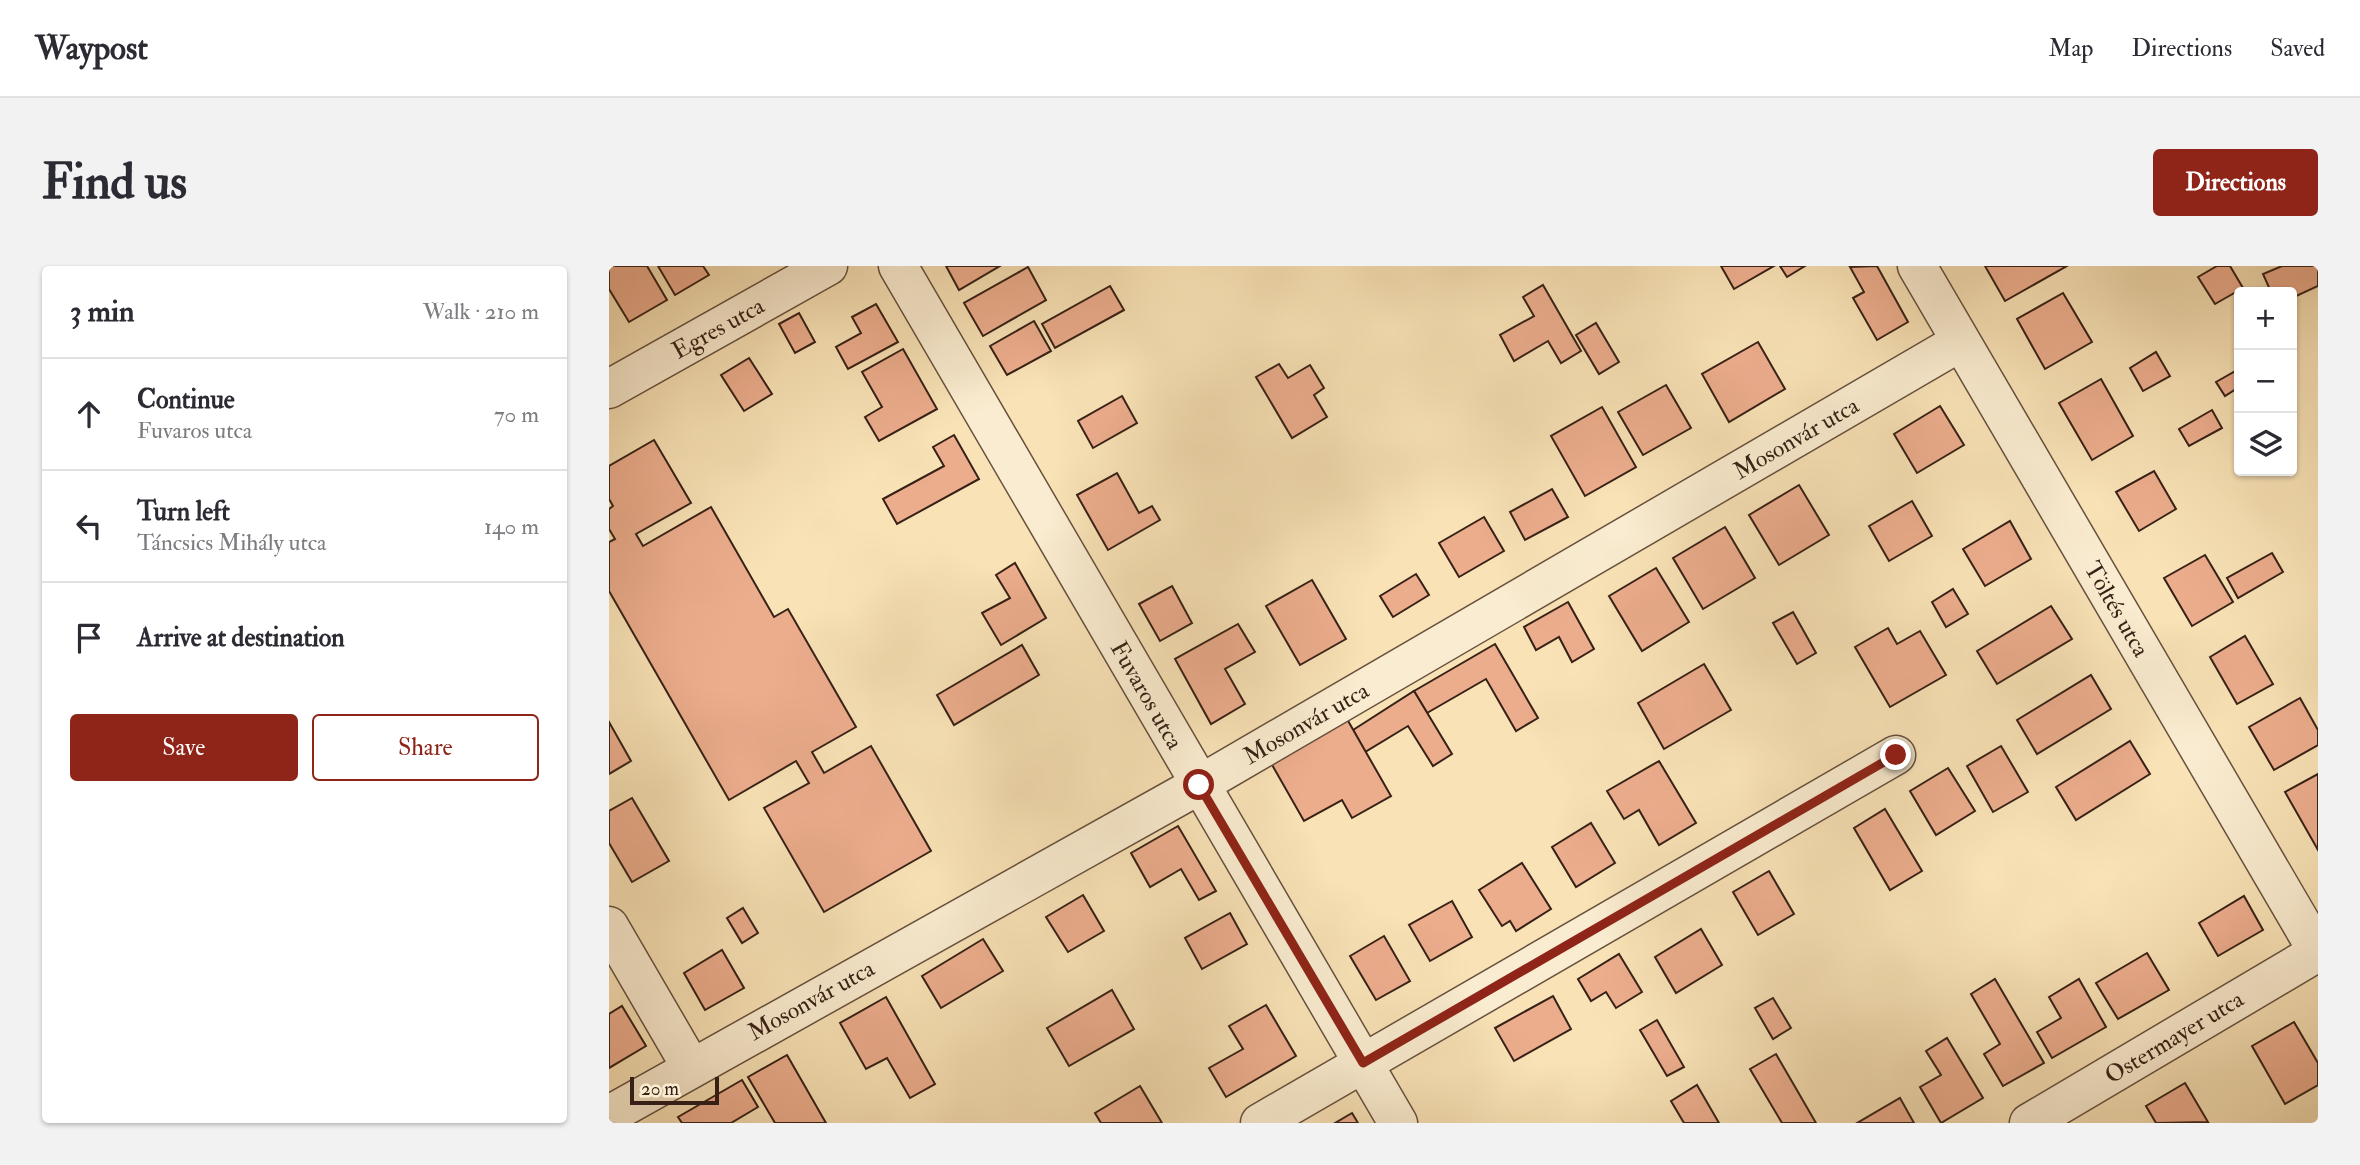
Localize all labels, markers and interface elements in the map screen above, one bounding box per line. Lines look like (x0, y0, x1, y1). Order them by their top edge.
text: Waypost (35, 28, 148, 69)
text: Map (2048, 33, 2093, 64)
text: Directions (2131, 33, 2232, 64)
text: Saved (2270, 33, 2325, 64)
button: Directions (2153, 149, 2318, 216)
text: Find us (42, 152, 187, 213)
map controls (2234, 287, 2297, 476)
button: + (2234, 287, 2297, 350)
street label: Egres utca (667, 290, 771, 366)
text: 3 min (70, 293, 135, 330)
text: Walk · 210 m (423, 297, 539, 326)
button: − (2234, 350, 2297, 413)
text: Continue (137, 384, 235, 416)
street label: Mosonvár utca (1728, 389, 1866, 487)
icon: ahead (70, 395, 108, 433)
text: 70 m (494, 400, 539, 429)
button: layers (2234, 413, 2297, 476)
text: Fuvaros utca (137, 416, 252, 445)
text: Turn left (137, 496, 230, 528)
icon: left (70, 507, 108, 545)
text: 140 m (484, 512, 539, 541)
text: Táncsics Mihály utca (137, 528, 327, 557)
street label: Töltés utca (2077, 556, 2157, 664)
icon: arrive (70, 619, 108, 657)
text: Arrive at destination (137, 622, 345, 654)
street label: Fuvaros utca (1103, 635, 1191, 756)
street label: Mosonvár utca (1238, 674, 1376, 772)
button: Save (70, 714, 298, 781)
button: Share (312, 714, 539, 781)
route end (1880, 739, 1911, 770)
route start (1183, 769, 1214, 800)
street label: Mosonvár utca (743, 952, 881, 1048)
street label: Ostermayer utca (2099, 983, 2250, 1091)
scale bar (630, 1074, 719, 1106)
text: 20 m (641, 1077, 679, 1101)

